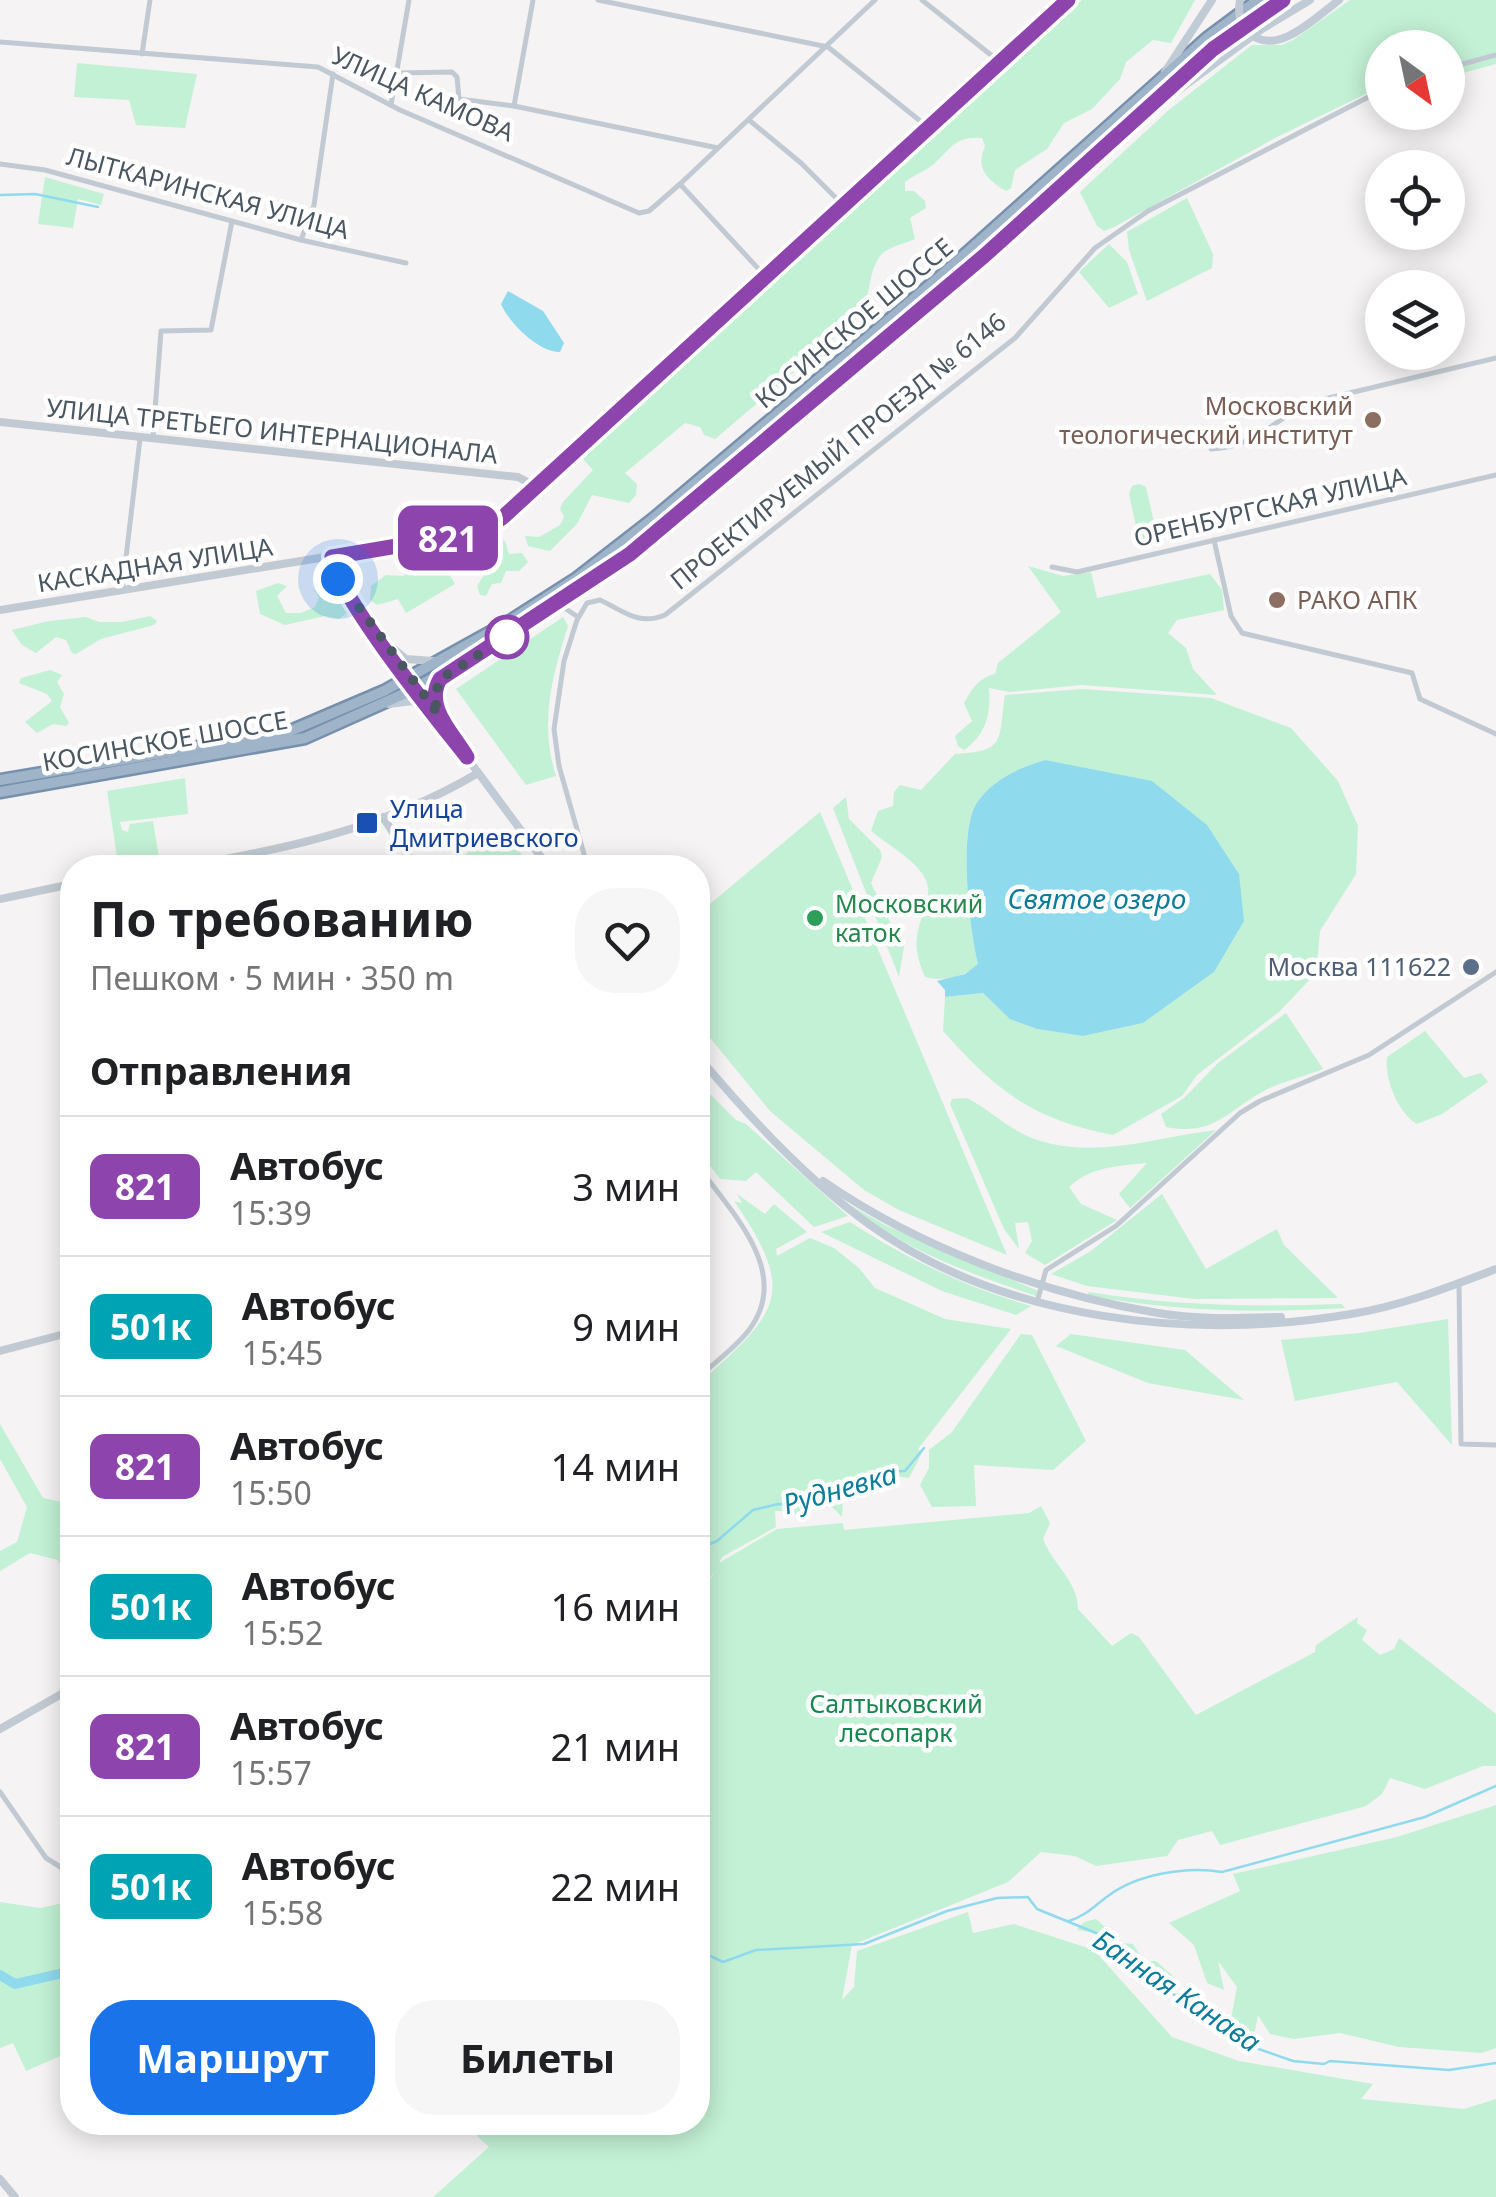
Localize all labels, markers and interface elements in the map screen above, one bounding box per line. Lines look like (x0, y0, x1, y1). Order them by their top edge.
north arrow (1365, 30, 1465, 130)
map controls (1365, 30, 1465, 370)
street label: УЛИЦА КАМОВА (327, 38, 520, 148)
street label: ЛЫТКАРИНСКАЯ УЛИЦА (63, 138, 353, 246)
button: locate (1365, 150, 1465, 250)
street label: КОСИНСКОЕ ШОССЕ (747, 229, 959, 415)
button: layers (1365, 270, 1465, 370)
street label: ПРОЕКТИРУЕМЫЙ ПРОЕЗД № 6146 (662, 304, 1012, 596)
place label: Московский теологический институт (1059, 388, 1353, 451)
street label: УЛИЦА ТРЕТЬЕГО ИНТЕРНАЦИОНАЛА (45, 389, 499, 471)
marker: Московский теологический институт (1362, 409, 1384, 431)
street label: ОРЕНБУРГСКАЯ УЛИЦА (1130, 458, 1409, 554)
line badge: 821 (390, 506, 506, 570)
text: 821 (418, 515, 478, 562)
street label: КАСКАДНАЯ УЛИЦА (35, 529, 275, 599)
your location (313, 554, 363, 604)
place label: РАКО АПК (1297, 582, 1418, 616)
marker: РАКО АПК (1266, 589, 1288, 611)
unlabelled marker (486, 616, 528, 658)
street label: КОСИНСКОЕ ШОССЕ (40, 702, 290, 778)
place label: Улица Дмитриевского (390, 791, 579, 854)
marker: Улица Дмитриевского (354, 810, 380, 836)
water label: Святое озеро (1008, 879, 1186, 917)
text: По требованию (90, 886, 473, 951)
place label: Московский каток (835, 886, 983, 949)
button: heart (575, 888, 680, 993)
marker: Московский каток (804, 907, 826, 929)
place label: Москва 111622 (1268, 949, 1451, 983)
text: Пешком · 5 мин · 350 m (90, 956, 454, 999)
marker: Москва 111622 (1460, 956, 1482, 978)
text: Отправления (90, 1044, 352, 1096)
text: Автобус (230, 1139, 384, 1191)
text: 3 мин (572, 1160, 680, 1212)
text: 821 (115, 1163, 175, 1210)
text: 15:39 (230, 1191, 312, 1234)
text: Автобус (242, 1279, 396, 1331)
text: 9 мин (572, 1300, 680, 1352)
text: 501к (110, 1303, 192, 1350)
text: 15:45 (242, 1331, 323, 1374)
text: Автобус (230, 1419, 384, 1471)
text: 14 мин (551, 1440, 680, 1492)
text: 821 (115, 1443, 175, 1490)
water label: Рудневка (778, 1454, 901, 1522)
text: 15:50 (230, 1471, 312, 1514)
text: Автобус (242, 1559, 396, 1611)
text: 16 мин (551, 1580, 680, 1632)
text: 501к (110, 1583, 192, 1630)
text: 15:52 (242, 1611, 323, 1654)
park label: Салтыковский лесопарк (809, 1686, 983, 1749)
text: Автобус (230, 1699, 384, 1751)
text: 21 мин (551, 1720, 680, 1772)
text: 821 (115, 1723, 175, 1770)
text: 15:57 (230, 1751, 312, 1794)
text: Автобус (242, 1839, 396, 1891)
text: 22 мин (551, 1860, 680, 1912)
text: 501к (110, 1863, 192, 1910)
text: 15:58 (242, 1891, 323, 1934)
water label: Банная Канава (1086, 1920, 1269, 2060)
button: Маршрут (90, 2000, 375, 2115)
button: Билеты (395, 2000, 680, 2115)

